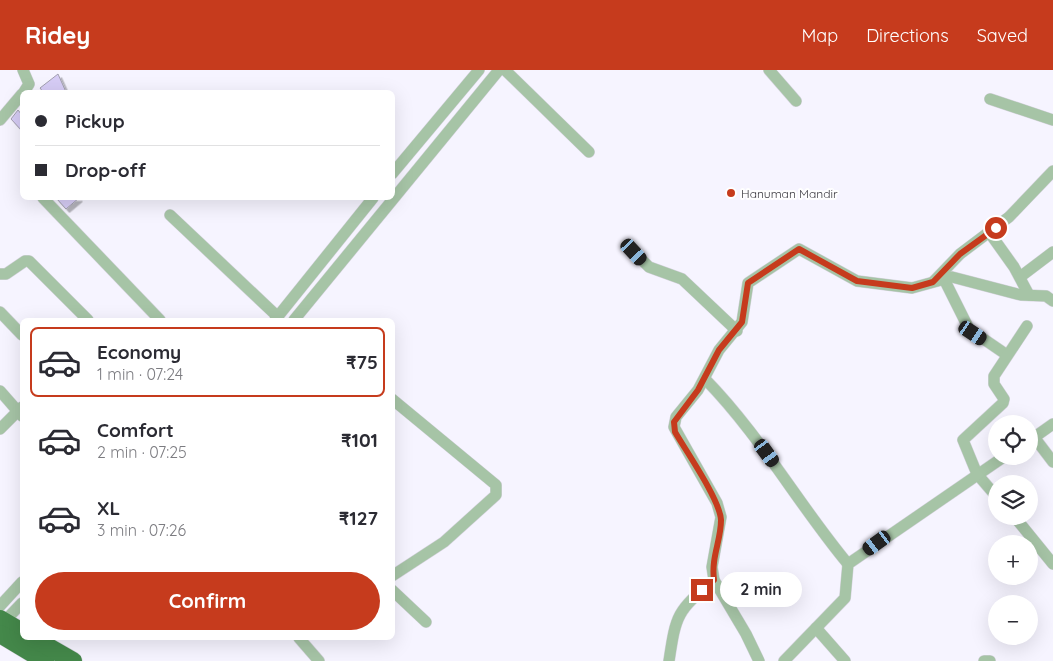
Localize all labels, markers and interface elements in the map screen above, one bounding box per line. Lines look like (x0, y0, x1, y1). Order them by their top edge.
text: Ridey (25, 20, 90, 50)
text: Map (801, 24, 838, 47)
text: Directions (866, 24, 949, 47)
text: Saved (977, 24, 1028, 47)
text: Pickup (65, 109, 125, 133)
text: Drop-off (65, 158, 146, 182)
place label: Hanuman Mandir (741, 186, 838, 201)
marker: Hanuman Mandir (725, 187, 737, 199)
route start (985, 217, 1007, 239)
car (618, 236, 649, 268)
car (956, 318, 989, 348)
icon: car (37, 340, 82, 385)
text: Economy (97, 340, 181, 364)
text: ₹75 (346, 350, 378, 374)
text: 1 min · 07:24 (97, 364, 183, 384)
map controls (988, 415, 1038, 645)
button: locate (988, 415, 1038, 465)
icon: car (37, 418, 82, 463)
text: Comfort (97, 418, 174, 442)
text: ₹101 (341, 428, 378, 452)
car (752, 436, 781, 470)
text: 2 min · 07:25 (97, 442, 187, 462)
button: layers (988, 475, 1038, 525)
icon: car (37, 496, 82, 541)
text: XL (97, 496, 120, 520)
text: ₹127 (339, 506, 378, 530)
text: 3 min · 07:26 (97, 520, 186, 540)
car (860, 528, 893, 558)
button: + (988, 535, 1038, 585)
button: Confirm (35, 572, 380, 630)
callout: 2 min (720, 572, 802, 608)
route end (691, 579, 713, 601)
text: 2 min (740, 579, 782, 599)
button: − (988, 595, 1038, 645)

